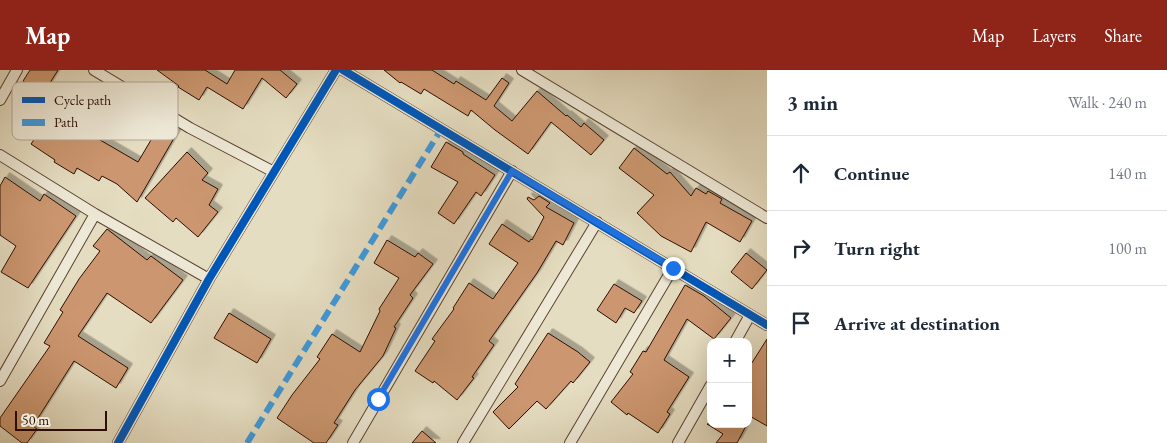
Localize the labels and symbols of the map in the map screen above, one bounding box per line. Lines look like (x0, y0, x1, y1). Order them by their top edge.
legend (12, 82, 178, 140)
text: Cycle path (54, 91, 111, 109)
text: Path (54, 113, 78, 131)
route end (662, 257, 685, 280)
route start (367, 388, 390, 411)
scale bar (15, 408, 108, 431)

